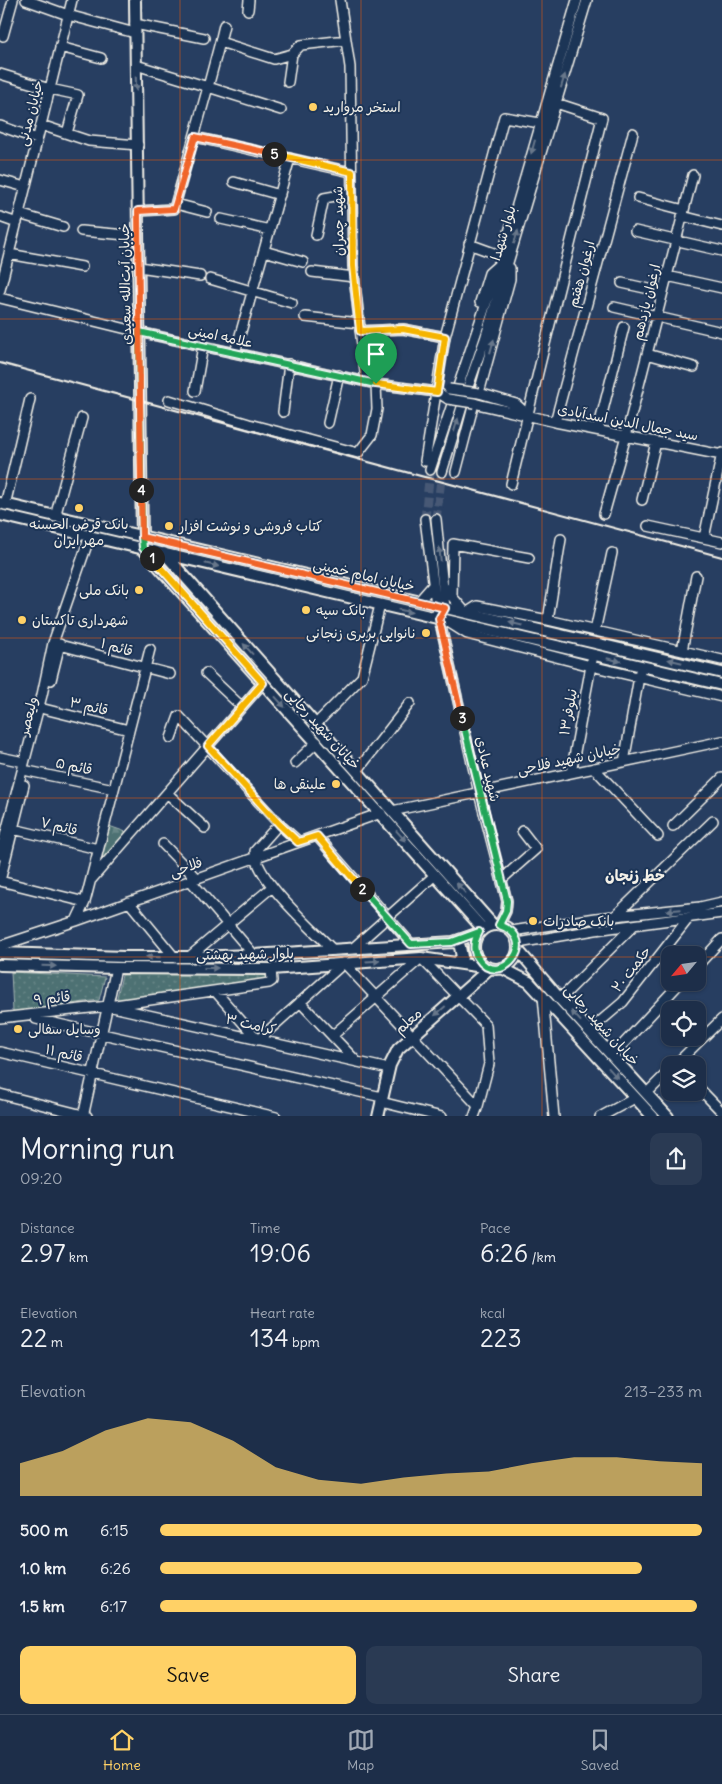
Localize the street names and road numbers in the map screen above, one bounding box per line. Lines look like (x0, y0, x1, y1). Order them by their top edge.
street label: خیابان مدنی (13, 78, 47, 148)
street label: شهید چمران (328, 186, 349, 256)
street label: بلوار شهدا (486, 203, 520, 263)
street label: خیابان آیت‌الله سعیدی (115, 223, 135, 345)
street label: ارغوان هفتم (563, 239, 600, 310)
street label: ارغوان یازدهم (628, 262, 666, 343)
street label: علامه امینی (187, 320, 255, 352)
street label: سید جمال الدین اسدآبادی (556, 400, 700, 444)
street label: خیابان امام خمینی (311, 555, 416, 597)
street label: قائم ۱ (98, 634, 135, 662)
street label: خیابان شهید رجایی (282, 685, 364, 773)
street label: نیلوفر۱۳ (555, 687, 582, 737)
street label: قائم ۳ (67, 693, 110, 721)
street label: ولیعصر (14, 695, 42, 738)
street label: شهید عبادی (472, 735, 504, 803)
street label: خیابان شهید فلاحی (516, 739, 622, 779)
street label: قائم ۵ (53, 753, 94, 781)
street label: قائم ۷ (38, 813, 79, 841)
street label: فلاحی (167, 853, 205, 881)
street label: حکمت ۲۰ (607, 942, 655, 996)
street label: بلوار شهید بهشتی (196, 944, 294, 964)
street label: خیابان شهید رجایی (561, 981, 643, 1069)
street label: قائم ۹ (33, 987, 71, 1011)
street label: معلم (391, 1004, 427, 1039)
street label: کرامت ۳ (224, 1009, 278, 1039)
street label: قائم ۱۱ (43, 1040, 84, 1068)

